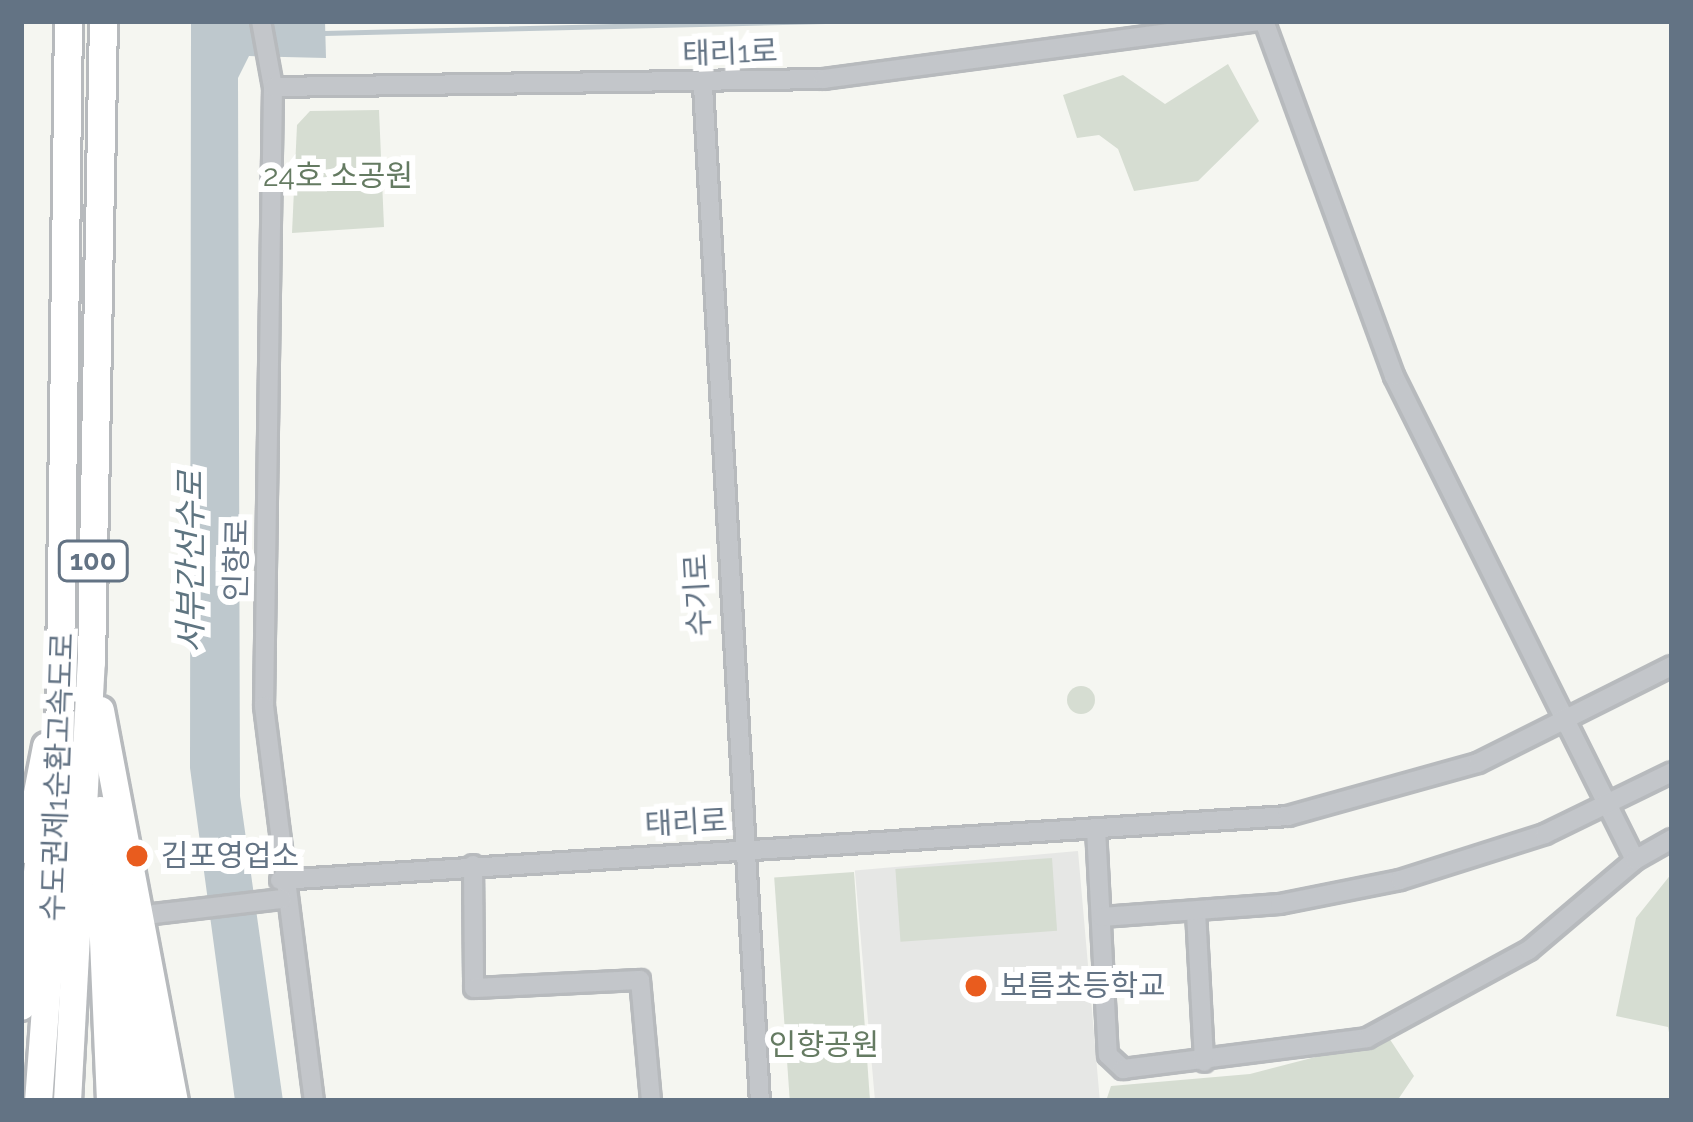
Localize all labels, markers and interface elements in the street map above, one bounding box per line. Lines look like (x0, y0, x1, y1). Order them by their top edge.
street label: 태리1로 (682, 33, 778, 73)
park label: 24호 소공원 (263, 158, 413, 194)
water label: 서부간선수로 (171, 471, 211, 653)
street label: 인향로 (218, 518, 256, 602)
road number: 100 (57, 540, 129, 582)
street label: 수기로 (678, 553, 718, 637)
street label: 수도권제1순환고속도로 (35, 632, 81, 922)
street label: 태리로 (644, 803, 728, 843)
place label: 김포영업소 (161, 838, 299, 874)
marker: 김포영업소 (124, 843, 150, 869)
place label: 보름초등학교 (1000, 968, 1166, 1004)
marker: 보름초등학교 (963, 973, 989, 999)
park label: 인향공원 (769, 1027, 879, 1063)

